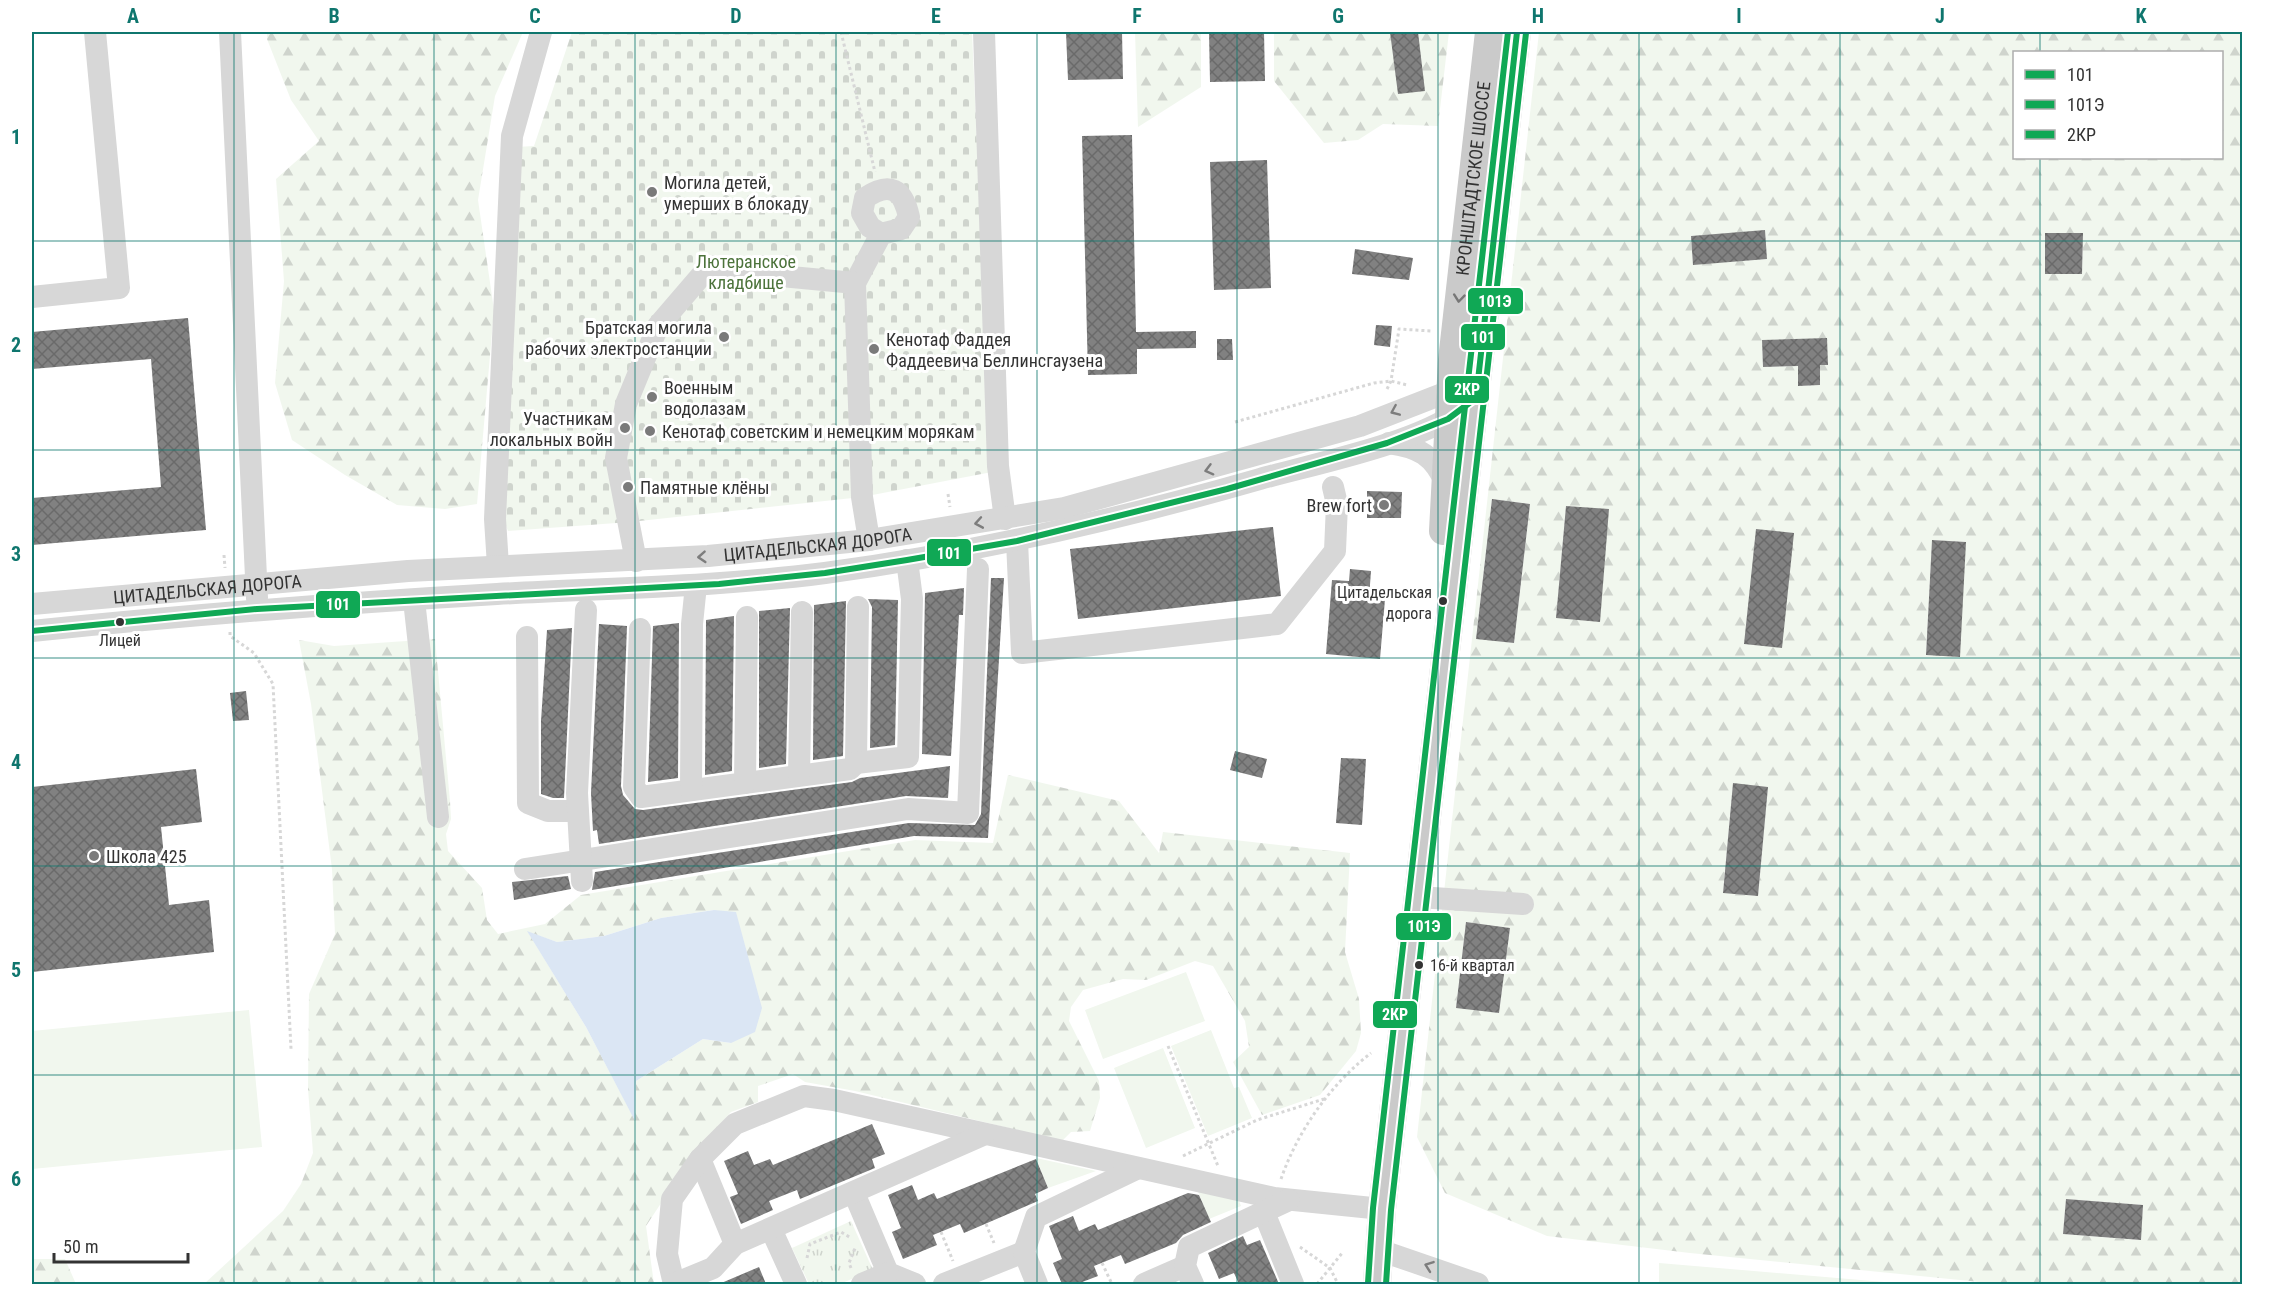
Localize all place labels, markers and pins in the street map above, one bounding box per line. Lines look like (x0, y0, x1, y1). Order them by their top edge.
place label: Могила детей, умерших в блокаду (664, 172, 809, 214)
marker: Могила детей, умерших в блокаду (645, 185, 659, 199)
place label: Братская могила рабочих электростанции (525, 317, 712, 359)
place label: Кенотаф Фаддея Фаддеевича Беллинсгаузена (886, 329, 1103, 371)
marker: Братская могила рабочих электростанции (717, 330, 731, 344)
marker: Кенотаф Фаддея Фаддеевича Беллинсгаузена (867, 342, 881, 356)
place label: Военным водолазам (664, 377, 746, 419)
marker: Военным водолазам (645, 390, 659, 404)
place label: Участникам локальных войн (490, 408, 613, 450)
marker: Участникам локальных войн (618, 421, 632, 435)
place label: Кенотаф советским и немецким морякам (662, 421, 975, 442)
marker: Кенотаф советским и немецким морякам (643, 424, 657, 438)
place label: Памятные клёны (640, 477, 769, 498)
marker: Памятные клёны (621, 480, 635, 494)
place label: Brew fort (1307, 495, 1372, 516)
marker: Brew fort (1377, 498, 1391, 512)
place label: Цитадельская дорога (1337, 583, 1432, 623)
marker: Цитадельская дорога (1437, 595, 1449, 607)
marker: Лицей (114, 616, 126, 628)
place label: Лицей (99, 631, 141, 650)
place label: Школа 425 (106, 846, 187, 867)
marker: Школа 425 (87, 849, 101, 863)
place label: 16-й квартал (1430, 956, 1515, 975)
marker: 16-й квартал (1413, 959, 1425, 971)

